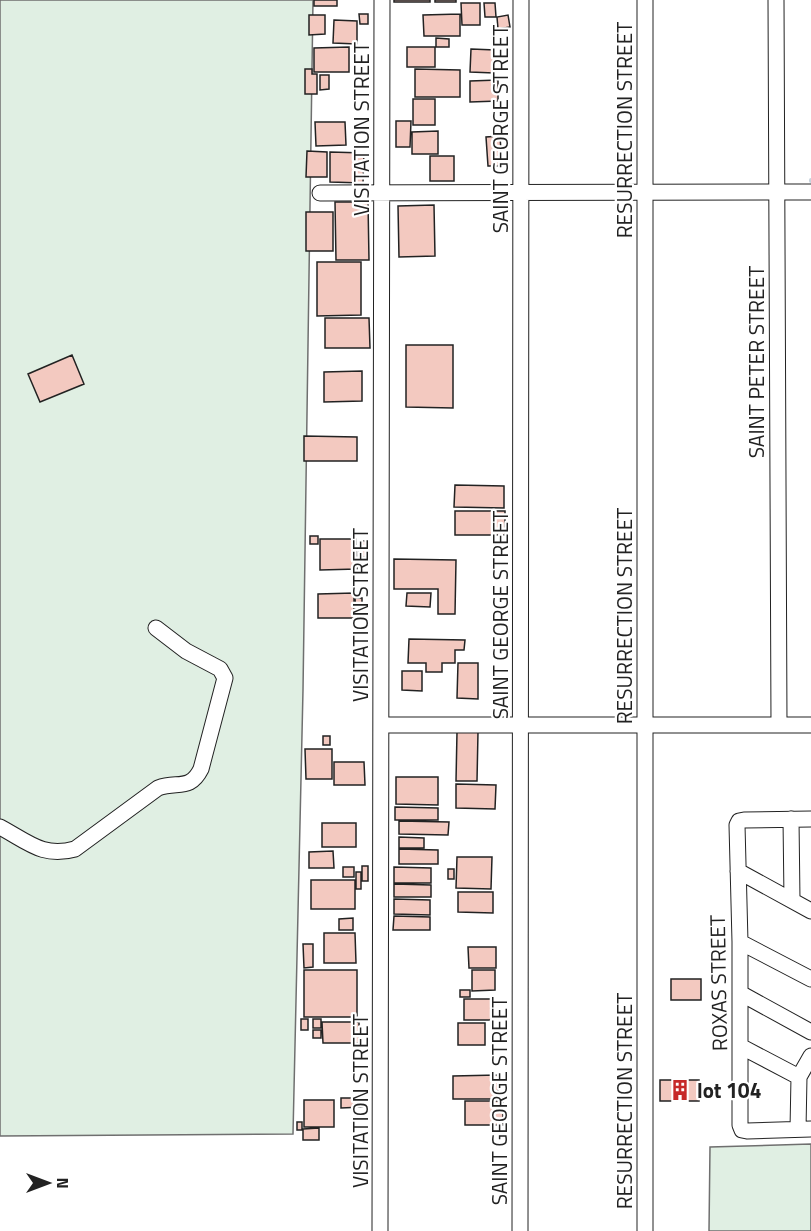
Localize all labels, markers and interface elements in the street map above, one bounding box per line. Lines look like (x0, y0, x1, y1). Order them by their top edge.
street label: RESURRECTION STREET (608, 22, 640, 238)
street label: SAINT GEORGE STREET (484, 25, 516, 233)
street label: VISITATION STREET (345, 42, 377, 216)
street label: SAINT PETER STREET (740, 266, 772, 458)
street label: RESURRECTION STREET (608, 508, 640, 724)
street label: SAINT GEORGE STREET (484, 511, 516, 719)
street label: VISITATION STREET (344, 528, 376, 702)
street label: ROXAS STREET (701, 915, 735, 1051)
street label: RESURRECTION STREET (608, 993, 640, 1209)
street label: SAINT GEORGE STREET (483, 997, 515, 1205)
street label: VISITATION STREET (344, 1014, 376, 1188)
place label: lot 104 (697, 1074, 761, 1106)
building icon: lot 104 (668, 1078, 692, 1102)
north arrow (18, 1153, 78, 1213)
text: N (51, 1177, 75, 1189)

